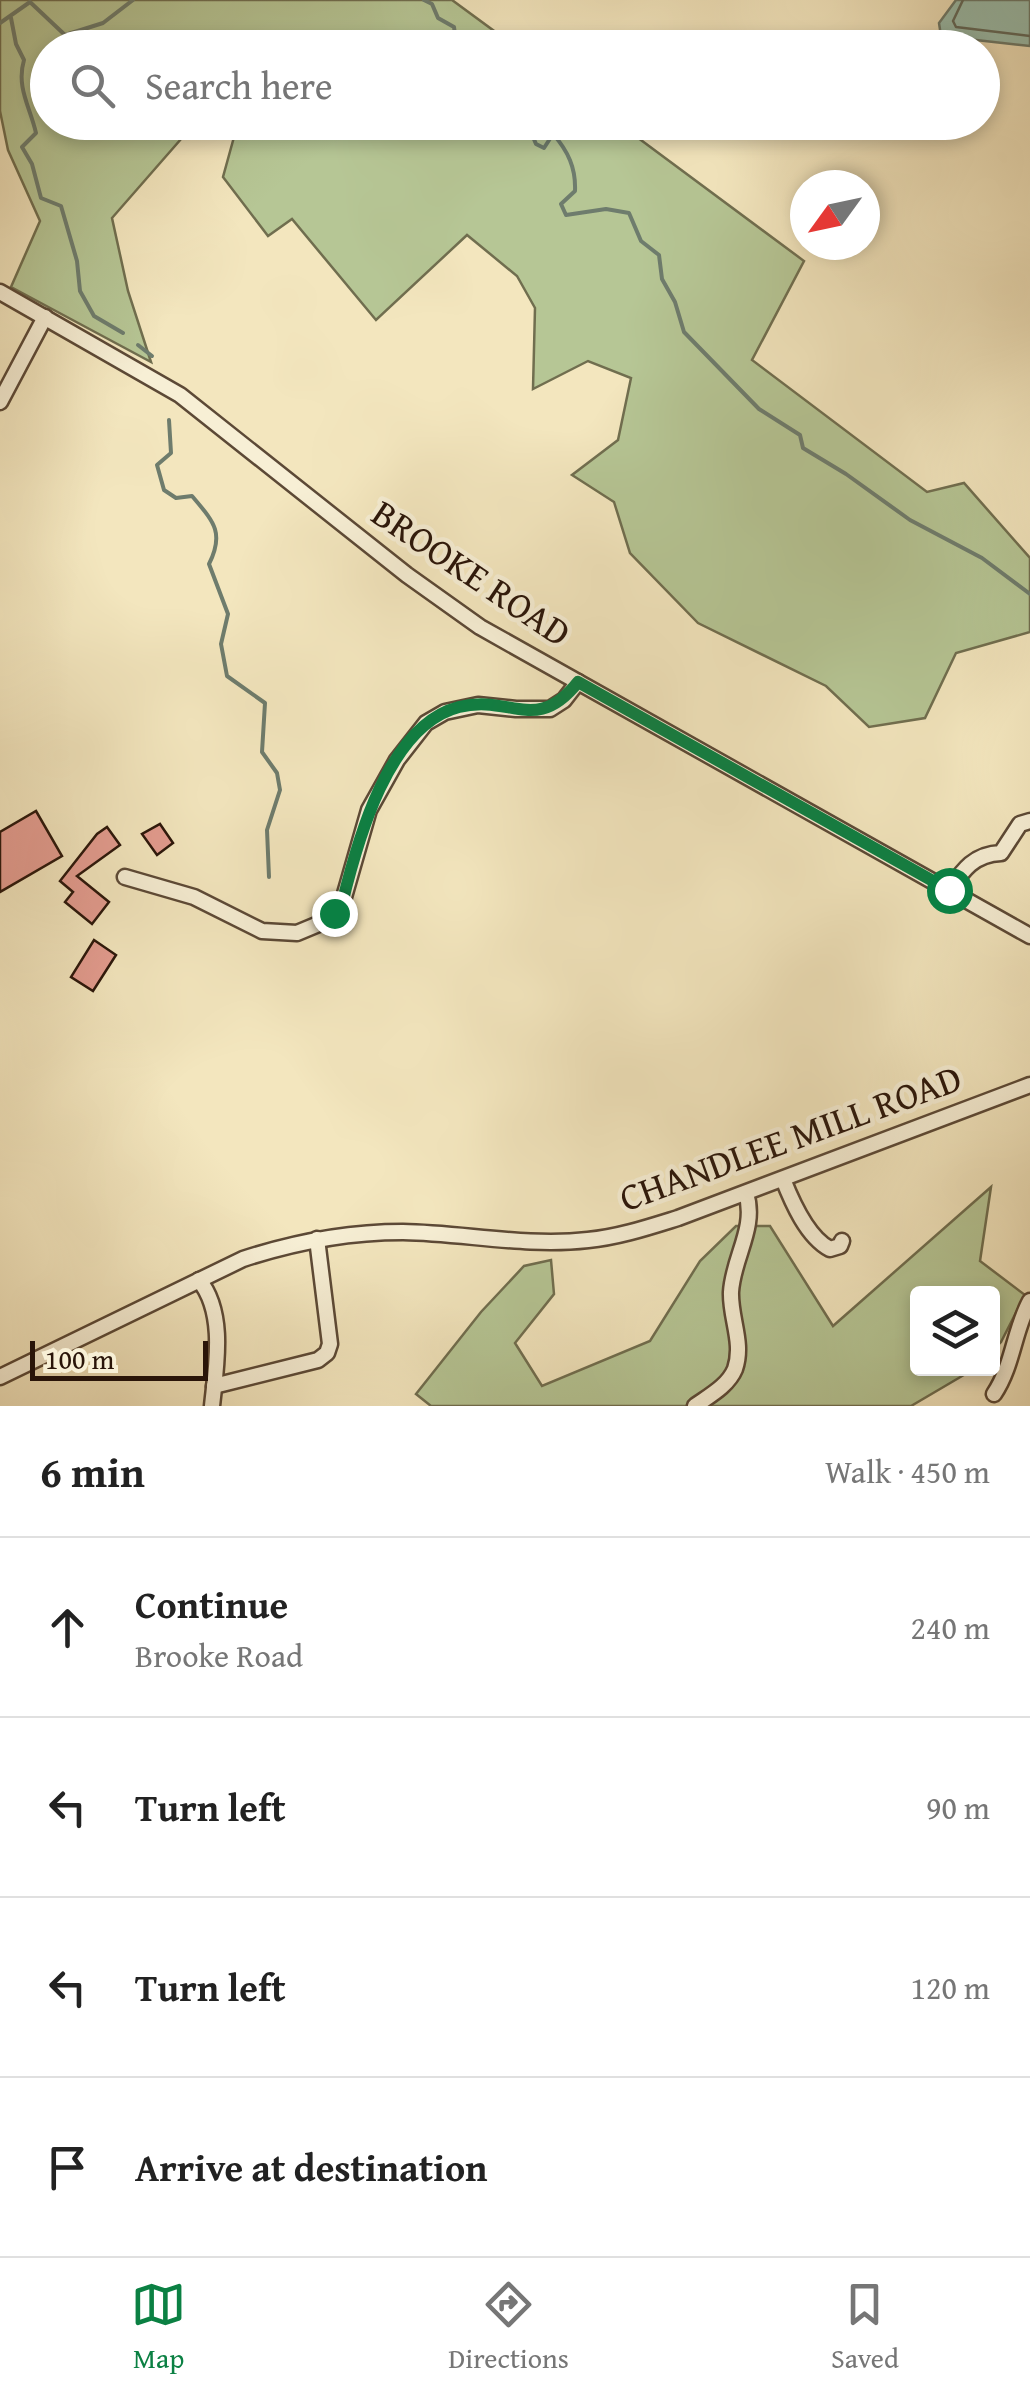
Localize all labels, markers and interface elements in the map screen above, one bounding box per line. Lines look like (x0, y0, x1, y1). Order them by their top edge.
search box (30, 30, 1000, 140)
text: Search here (145, 57, 333, 113)
icon: search (65, 58, 120, 113)
north arrow (790, 170, 880, 260)
street label: BROOKE ROAD (361, 485, 583, 659)
route start (927, 868, 973, 914)
route end (312, 891, 358, 937)
street label: CHANDLEE MILL ROAD (611, 1049, 969, 1225)
map controls (910, 1286, 1000, 1376)
button: layers (910, 1286, 1000, 1376)
scale bar (30, 1336, 208, 1380)
text: 100 m (45, 1338, 114, 1379)
text: 6 min (40, 1441, 145, 1502)
text: Walk · 450 m (825, 1448, 990, 1495)
text: Continue (135, 1576, 288, 1632)
icon: ahead (40, 1600, 95, 1655)
text: 240 m (911, 1604, 990, 1651)
text: Brooke Road (135, 1632, 303, 1679)
text: Turn left (135, 1779, 286, 1835)
icon: left (40, 1780, 95, 1835)
text: 90 m (926, 1784, 990, 1831)
text: Turn left (135, 1959, 286, 2015)
icon: left (40, 1960, 95, 2015)
text: 120 m (911, 1964, 990, 2011)
text: Arrive at destination (135, 2139, 488, 2195)
icon: arrive (40, 2140, 95, 2195)
tab: Map (131, 2277, 186, 2378)
tab: Directions (448, 2277, 569, 2378)
tab: Saved (831, 2277, 899, 2378)

